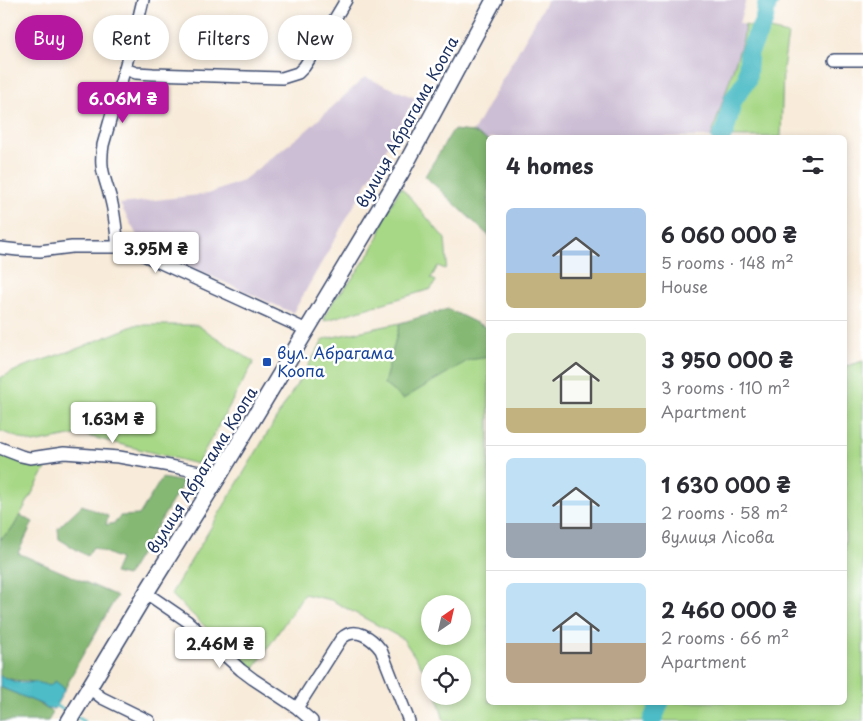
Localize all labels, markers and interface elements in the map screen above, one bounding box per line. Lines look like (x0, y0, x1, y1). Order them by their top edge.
chip: Buy (15, 15, 83, 60)
chip: Rent (93, 15, 169, 60)
chip: Filters (179, 15, 268, 60)
chip: New (278, 15, 352, 60)
street label: вулиця Абрагама Коопа (349, 31, 464, 212)
pin: 6.06M ₴ (77, 82, 169, 124)
text: 6.06M ₴ (89, 86, 157, 110)
text: 4 homes (506, 149, 593, 181)
icon: filters (799, 151, 827, 179)
text: 6 060 000 ₴ (661, 218, 797, 250)
icon: home (546, 228, 606, 288)
pin: 3.95M ₴ (110, 232, 202, 274)
text: 3.95M ₴ (124, 236, 188, 260)
text: 5 rooms · 148 m² (661, 250, 794, 274)
text: House (661, 274, 708, 298)
place label: вул. Абрагама Коопа (277, 340, 394, 382)
text: 3 950 000 ₴ (661, 343, 793, 375)
icon: home (546, 353, 606, 413)
marker: вул. Абрагама Коопа (261, 356, 273, 368)
text: 3 rooms · 110 m² (661, 375, 790, 399)
street label: вулиця Абрагама Коопа (140, 381, 263, 558)
text: Apartment (661, 399, 746, 423)
pin: 1.63M ₴ (67, 402, 159, 444)
text: 1.63M ₴ (82, 406, 144, 430)
text: 1 630 000 ₴ (661, 468, 791, 500)
icon: home (546, 478, 606, 538)
text: 2 rooms · 58 m² (661, 500, 788, 524)
text: вулиця Лісова (661, 524, 774, 548)
text: 2 460 000 ₴ (661, 593, 797, 625)
north arrow (421, 595, 471, 645)
map controls (421, 595, 471, 705)
icon: home (546, 603, 606, 663)
text: 2 rooms · 66 m² (661, 625, 789, 649)
pin: 2.46M ₴ (174, 626, 266, 669)
text: 2.46M ₴ (186, 631, 254, 655)
text: Apartment (661, 649, 746, 673)
button: locate (421, 655, 471, 705)

